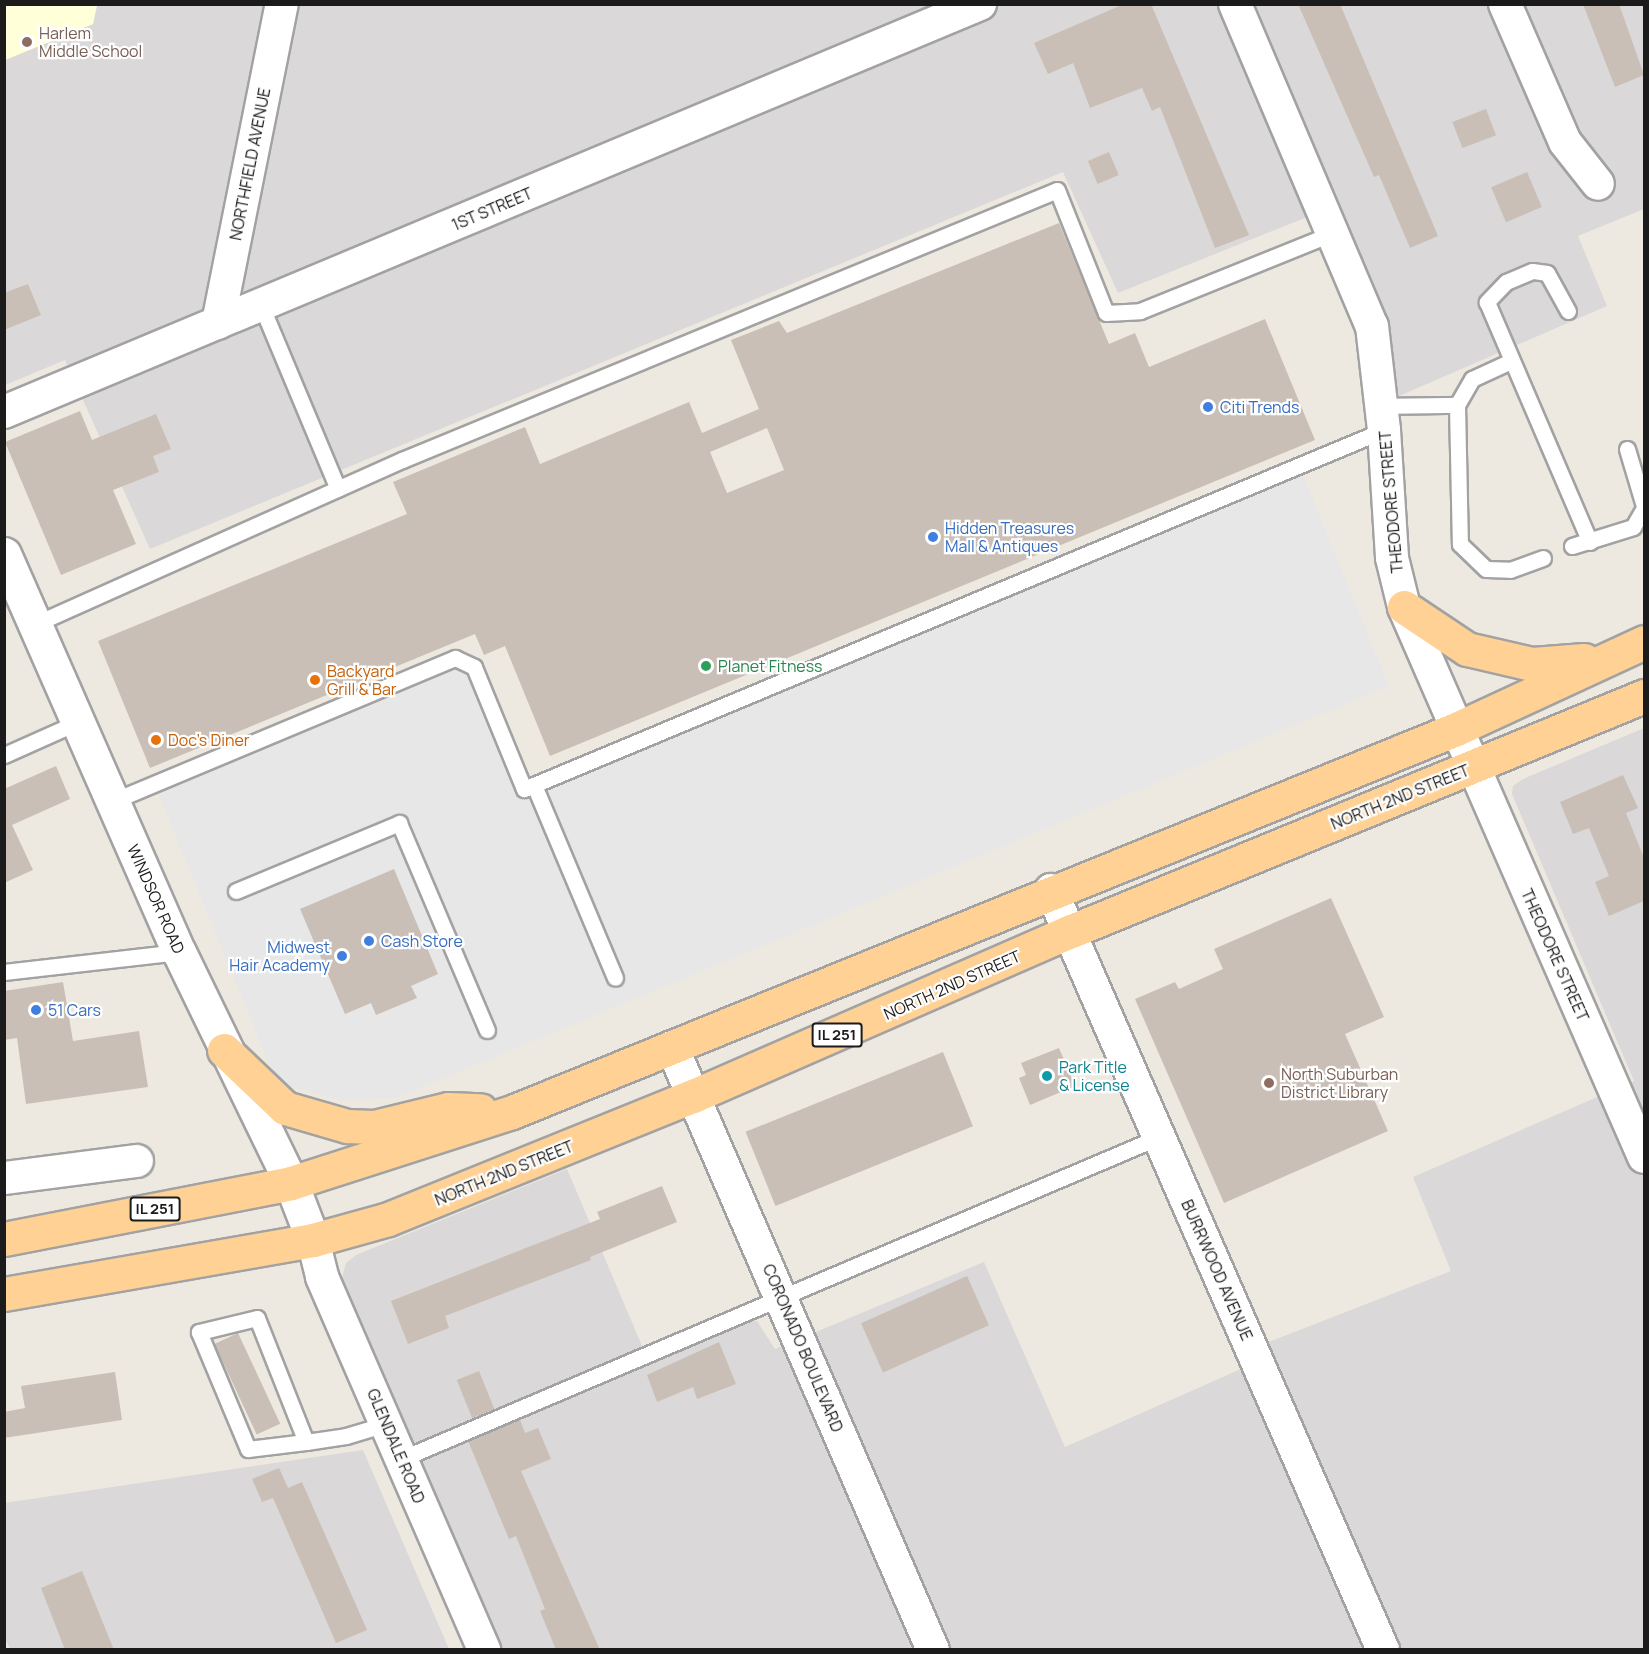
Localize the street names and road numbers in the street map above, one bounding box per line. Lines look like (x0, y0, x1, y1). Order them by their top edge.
street label: NORTHFIELD AVENUE (226, 86, 274, 242)
street label: 1ST STREET (449, 183, 535, 235)
street label: THEODORE STREET (1375, 430, 1407, 574)
street label: NORTH 2ND STREET (1328, 760, 1472, 834)
street label: WINDSOR ROAD (123, 841, 189, 957)
street label: THEODORE STREET (1517, 886, 1593, 1024)
street label: NORTH 2ND STREET (881, 946, 1023, 1024)
road number: IL 251 (810, 1023, 864, 1047)
street label: NORTH 2ND STREET (432, 1136, 576, 1210)
road number: IL 251 (128, 1197, 182, 1221)
street label: BURRWOOD AVENUE (1177, 1197, 1257, 1343)
street label: CORONADO BOULEVARD (759, 1261, 847, 1435)
street label: GLENDALE ROAD (363, 1386, 429, 1506)

